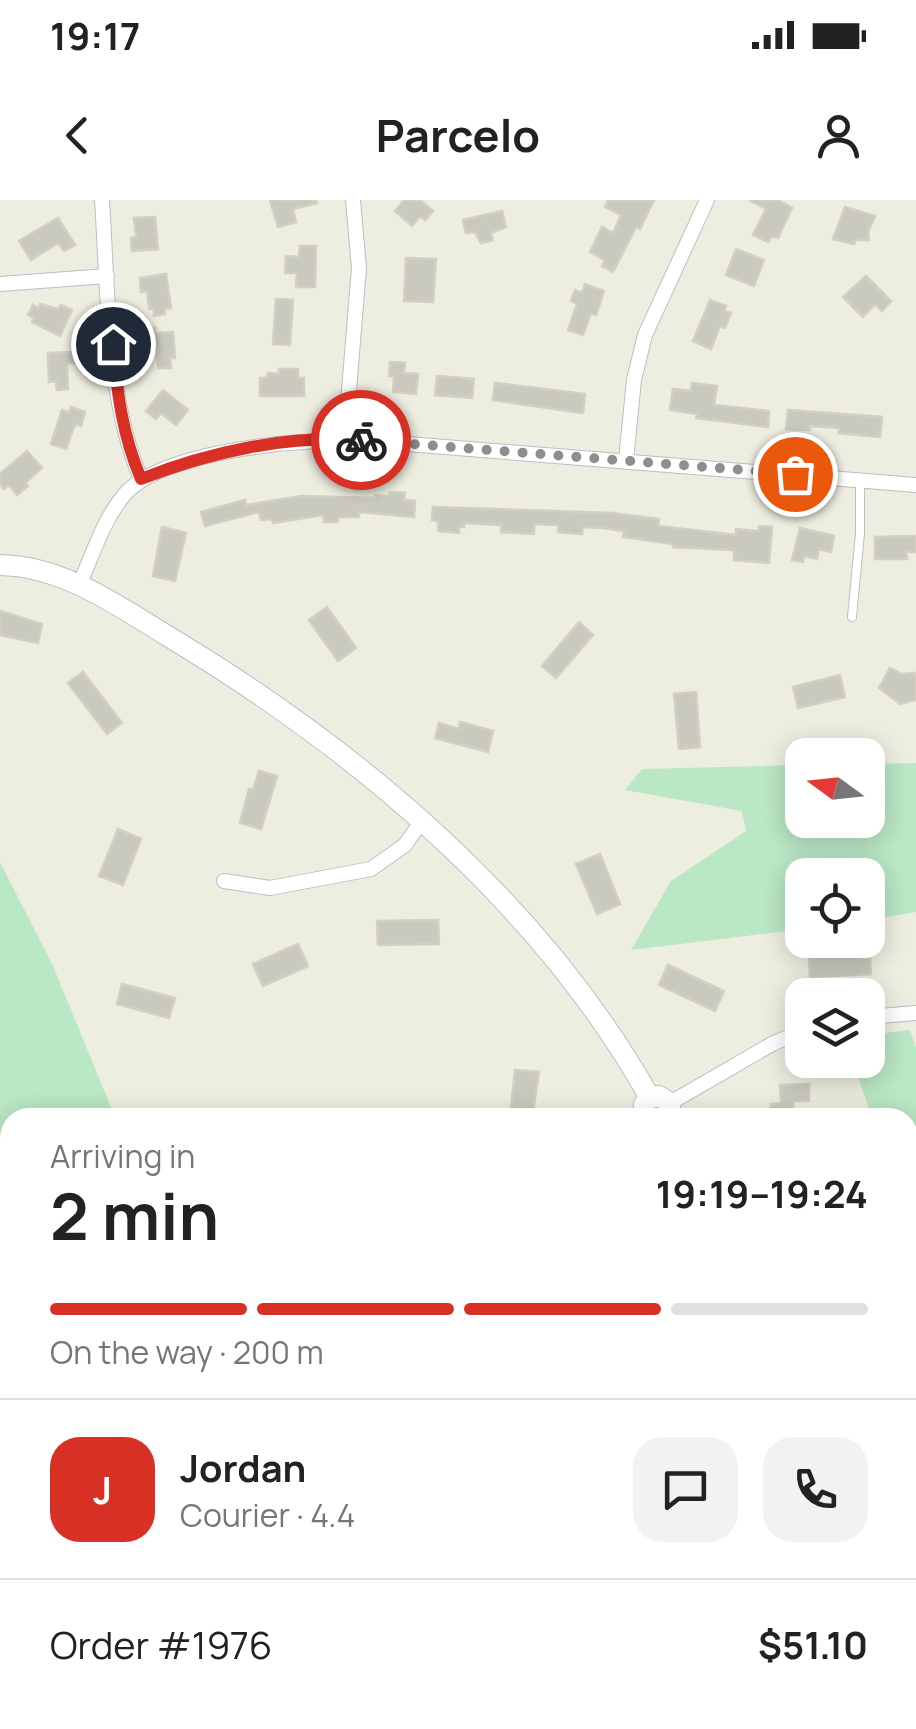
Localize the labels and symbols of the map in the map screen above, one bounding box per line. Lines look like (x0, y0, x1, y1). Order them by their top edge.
pin (71, 302, 156, 387)
courier (311, 390, 411, 490)
pin (753, 432, 838, 517)
north arrow (785, 738, 885, 838)

